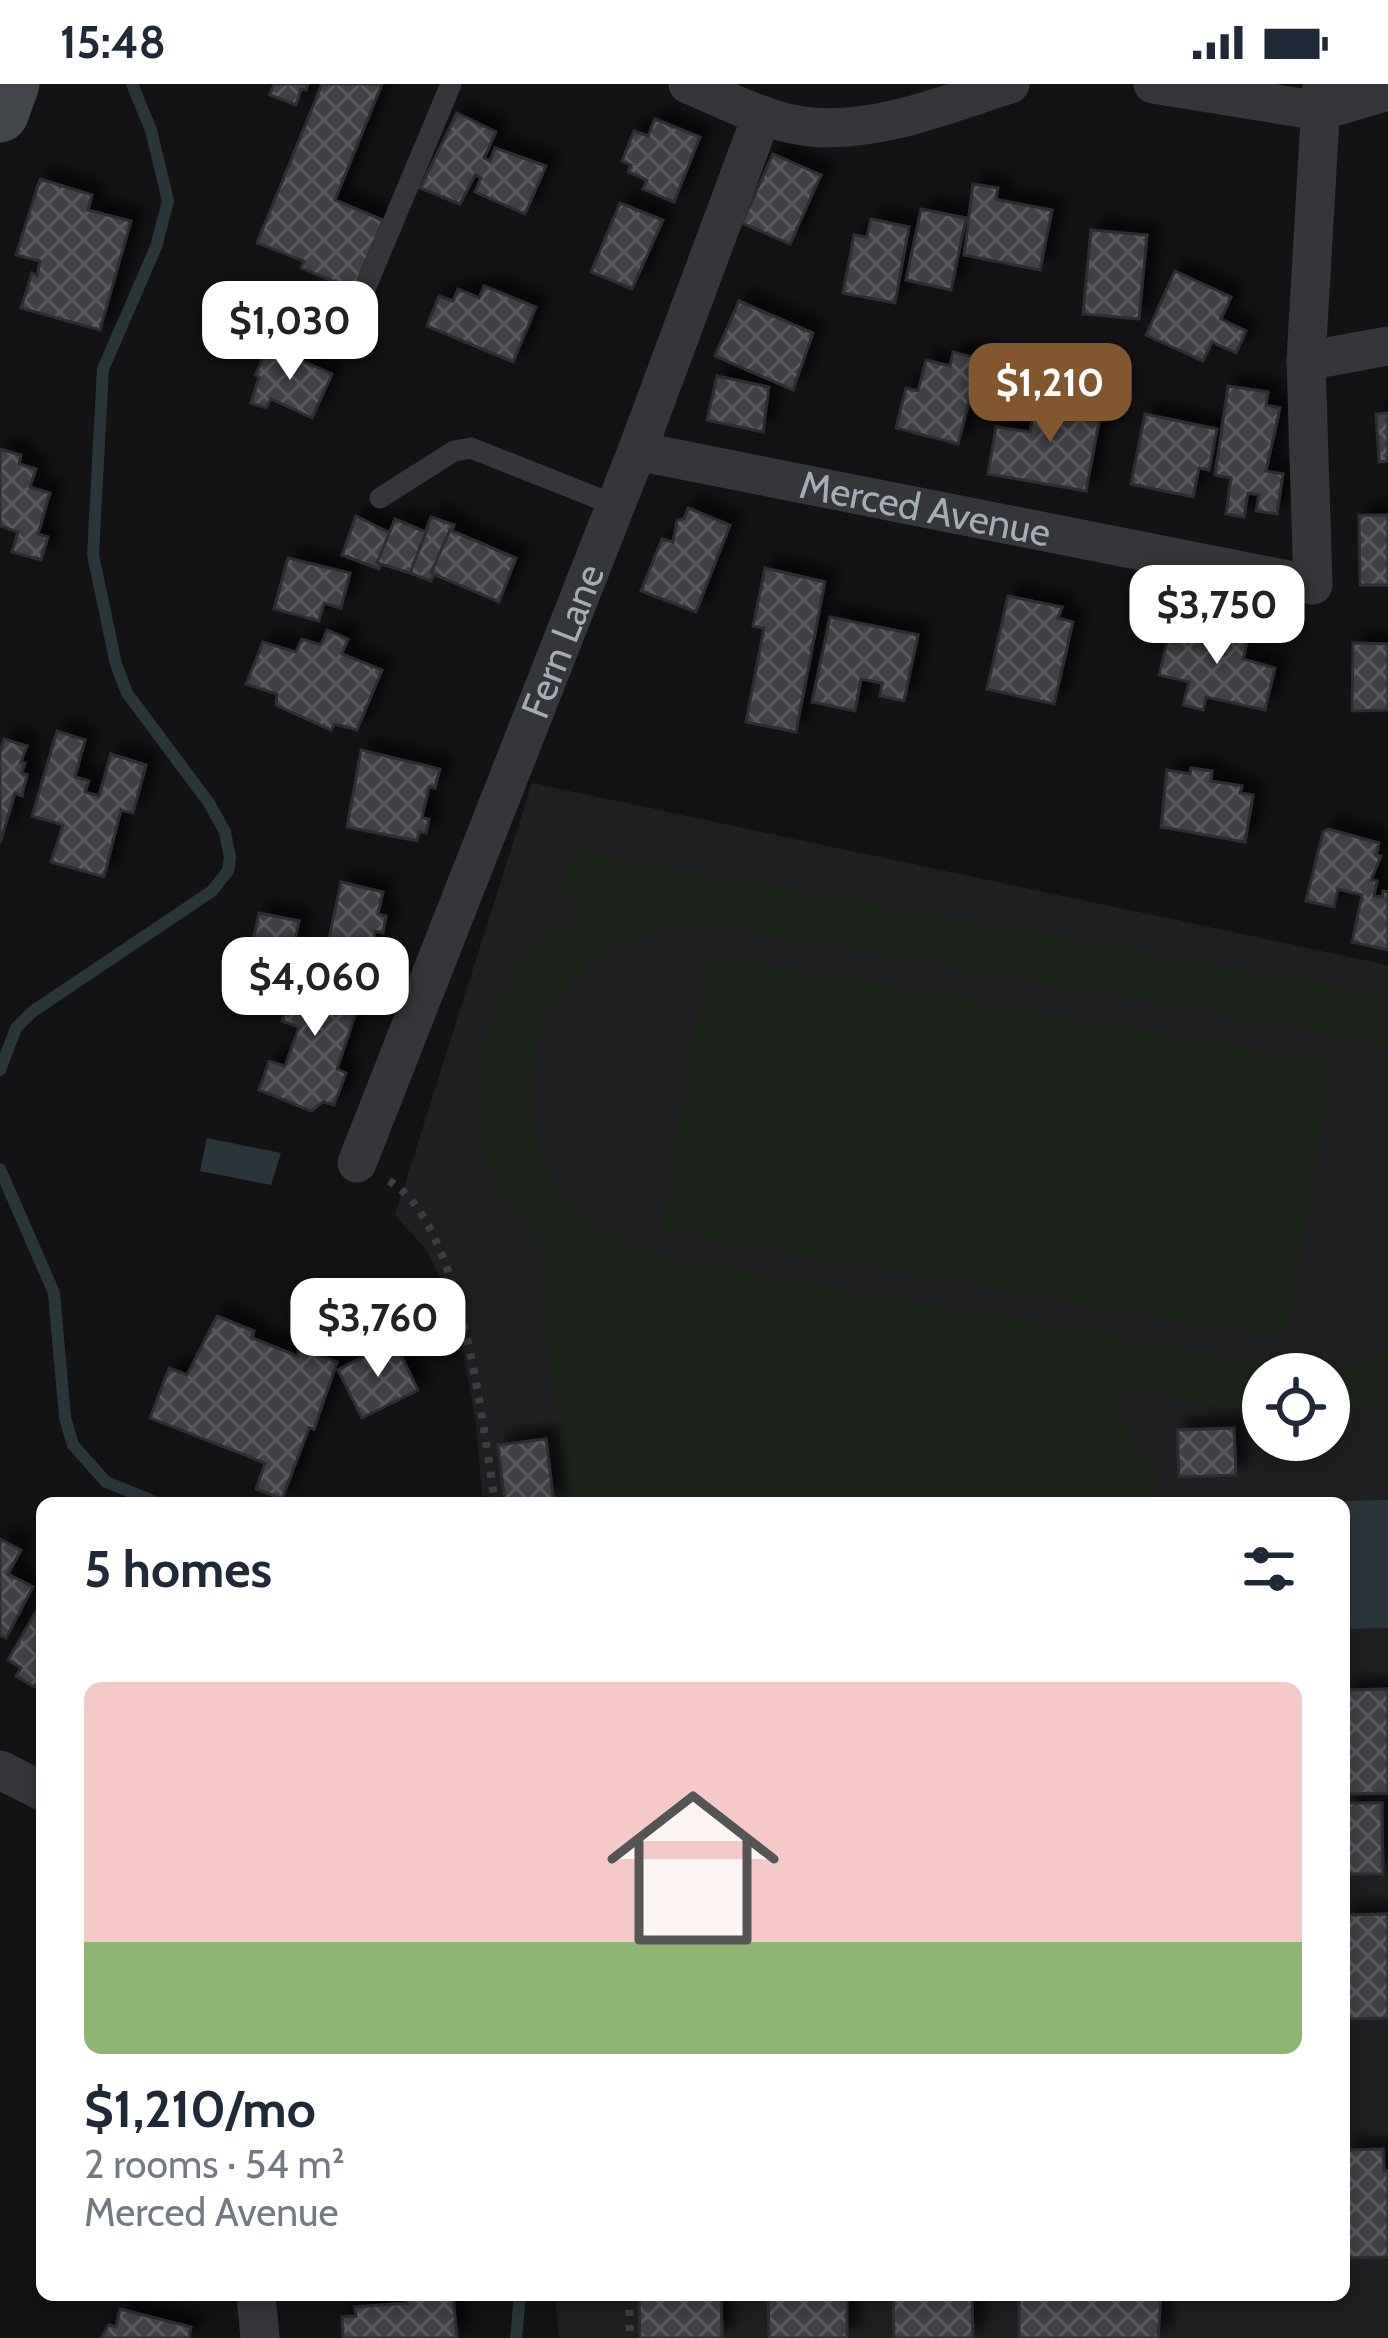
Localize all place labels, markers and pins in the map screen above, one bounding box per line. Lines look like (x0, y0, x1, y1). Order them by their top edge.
pin: $1,030 (192, 281, 388, 383)
pin: $1,210 (952, 343, 1148, 445)
pin: $3,750 (1119, 565, 1315, 667)
pin: $4,060 (217, 937, 413, 1039)
pin: $3,760 (280, 1278, 476, 1380)

